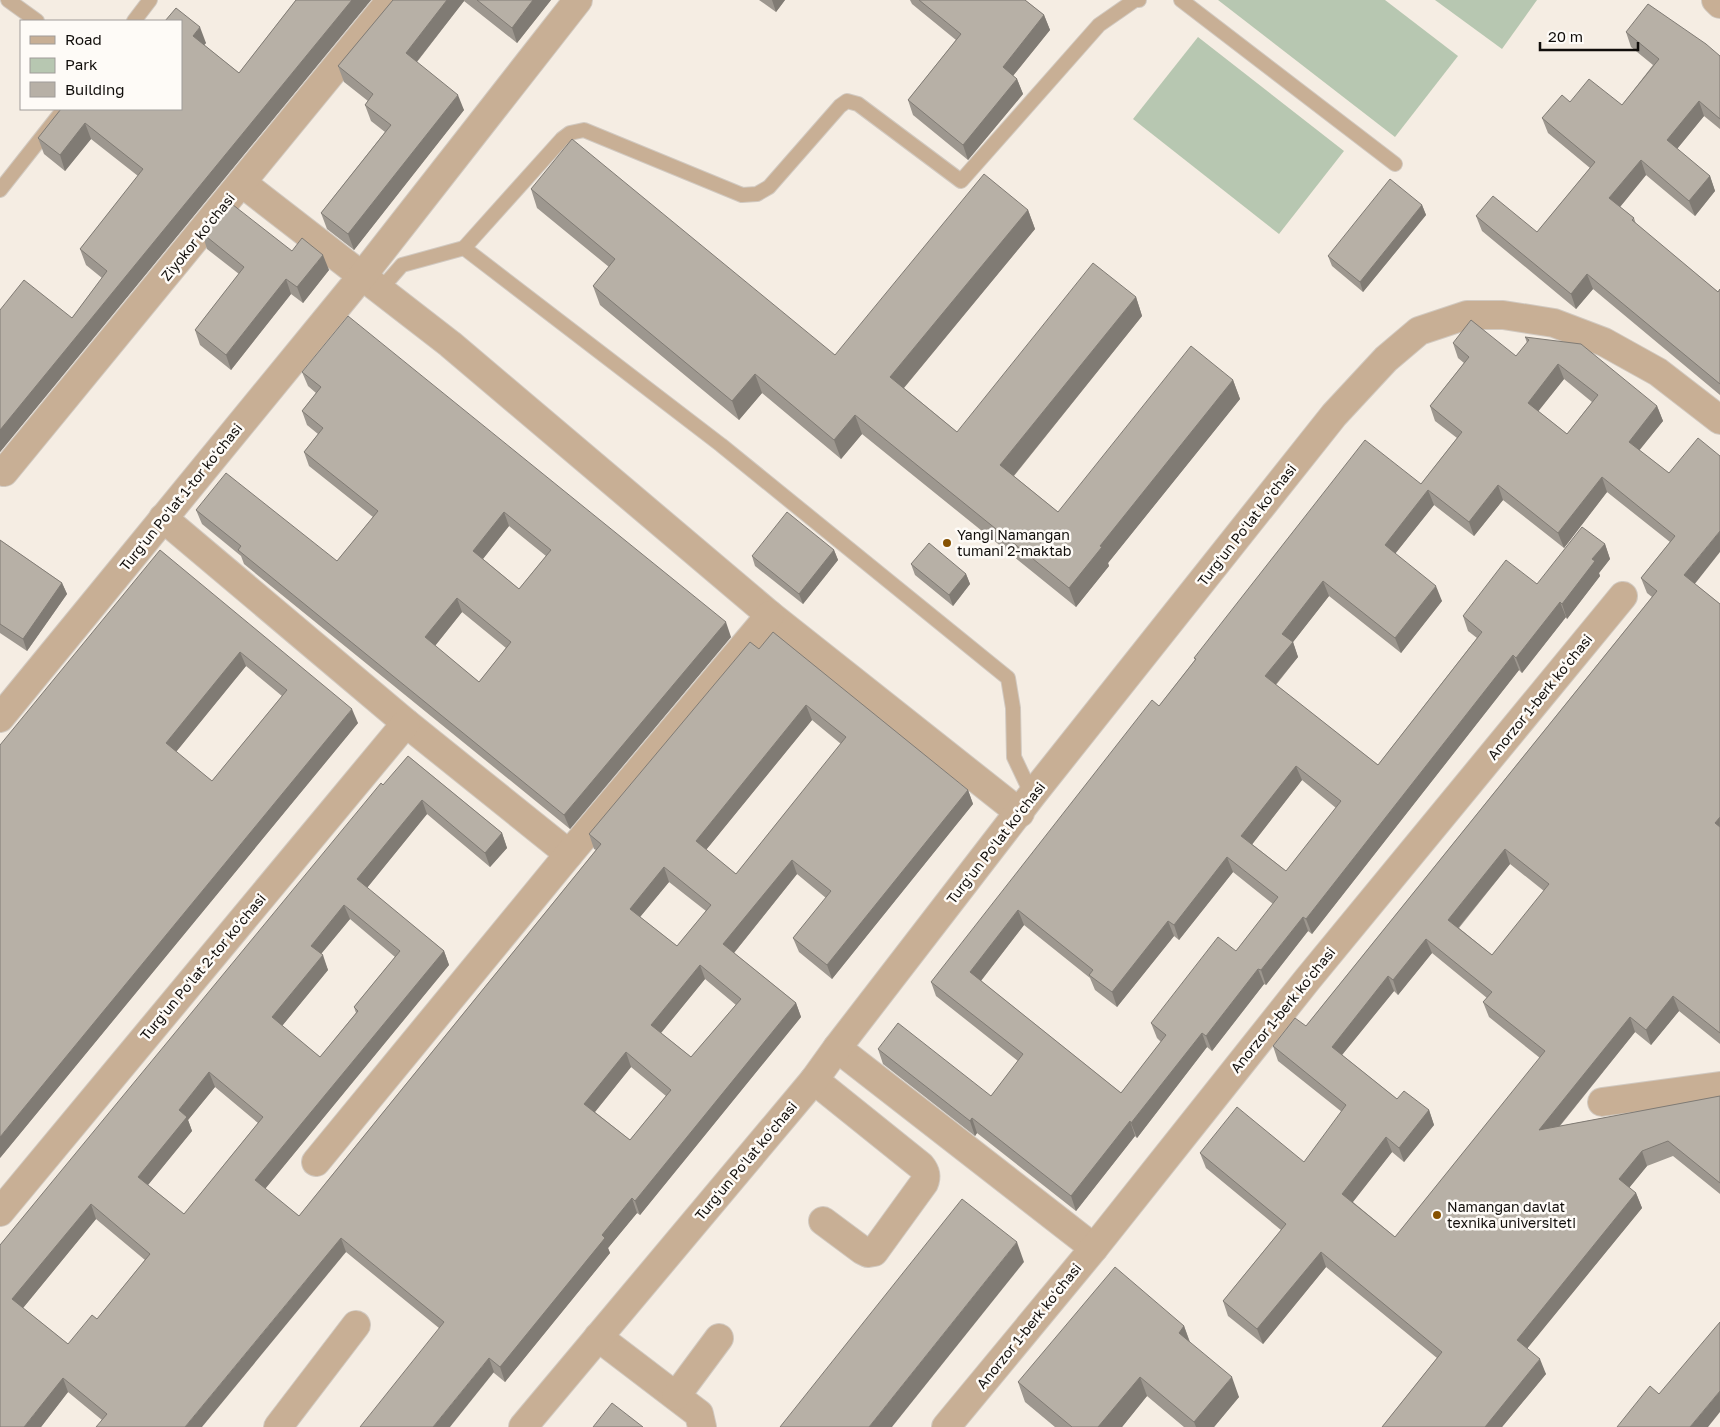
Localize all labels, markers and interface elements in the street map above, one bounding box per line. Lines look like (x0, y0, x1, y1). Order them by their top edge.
legend (20, 20, 182, 110)
scale bar (1540, 20, 1638, 52)
text: 20 m (1548, 27, 1583, 45)
text: Road (65, 30, 102, 48)
text: Park (65, 55, 98, 73)
text: Building (65, 80, 125, 98)
street label: Ziyokor koʻchasi (157, 190, 238, 284)
street label: Turgʻun Poʻlat 1-tor koʻchasi (116, 419, 245, 574)
street label: Turgʻun Poʻlat koʻchasi (1194, 460, 1299, 589)
place label: Yangi Namangan tumani 2-maktab (957, 526, 1071, 559)
marker: Yangi Namangan tumani 2-maktab (941, 537, 953, 549)
street label: Anorzor 1-berk koʻchasi (1484, 630, 1596, 763)
street label: Turgʻun Poʻlat koʻchasi (943, 778, 1048, 907)
street label: Turgʻun Poʻlat 2-tor koʻchasi (136, 890, 269, 1043)
street label: Anorzor 1-berk koʻchasi (1227, 943, 1339, 1076)
street label: Turgʻun Poʻlat koʻchasi (691, 1098, 800, 1224)
place label: Namangan davlat texnika universiteti (1447, 1198, 1576, 1231)
marker: Namangan davlat texnika universiteti (1431, 1209, 1443, 1221)
street label: Anorzor 1-berk koʻchasi (973, 1259, 1085, 1392)

